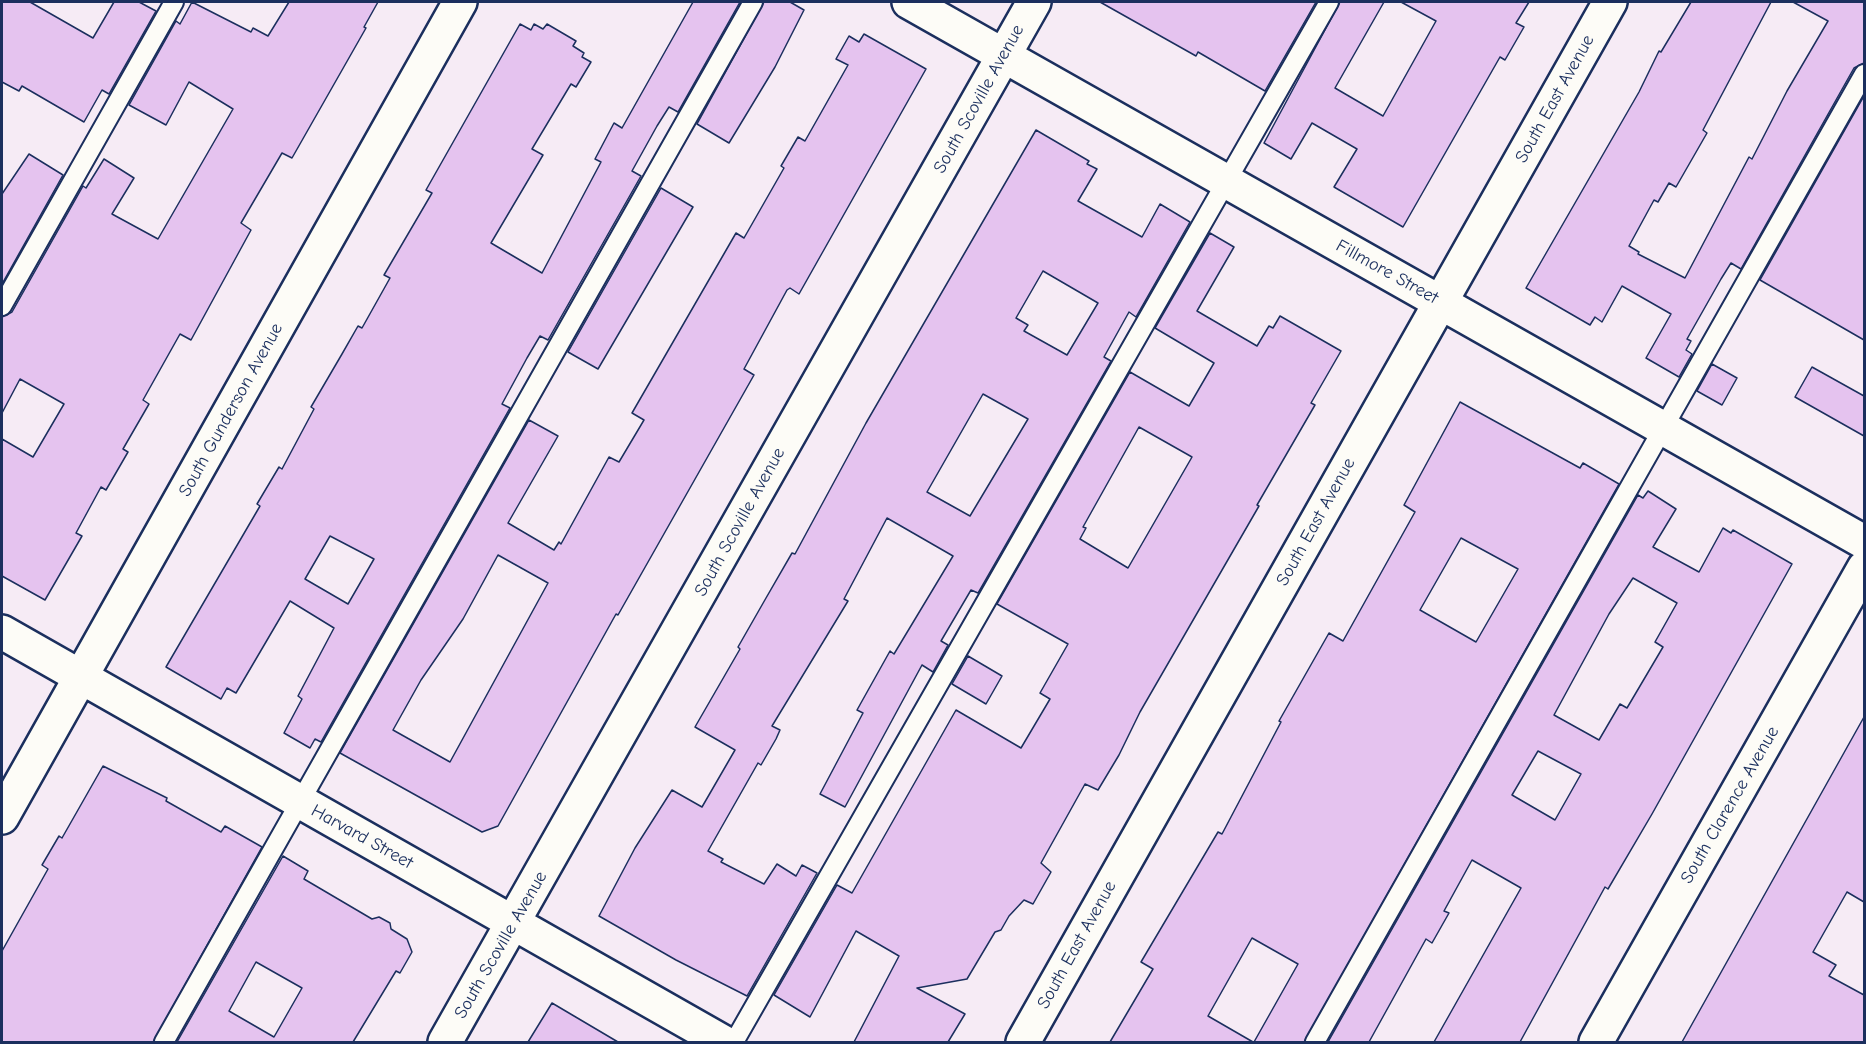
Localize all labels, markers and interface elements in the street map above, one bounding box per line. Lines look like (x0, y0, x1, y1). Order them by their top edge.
street label: South Scoville Avenue (929, 21, 1029, 177)
street label: South East Avenue (1511, 31, 1599, 167)
street label: Fillmore Street (1332, 235, 1442, 309)
street label: South Gunderson Avenue (174, 320, 288, 500)
street label: South Scoville Avenue (690, 444, 790, 600)
street label: South East Avenue (1272, 454, 1360, 590)
street label: South Clarence Avenue (1676, 723, 1784, 887)
street label: Harvard Street (307, 800, 417, 874)
street label: South Scoville Avenue (450, 867, 552, 1023)
street label: South East Avenue (1033, 877, 1121, 1013)

